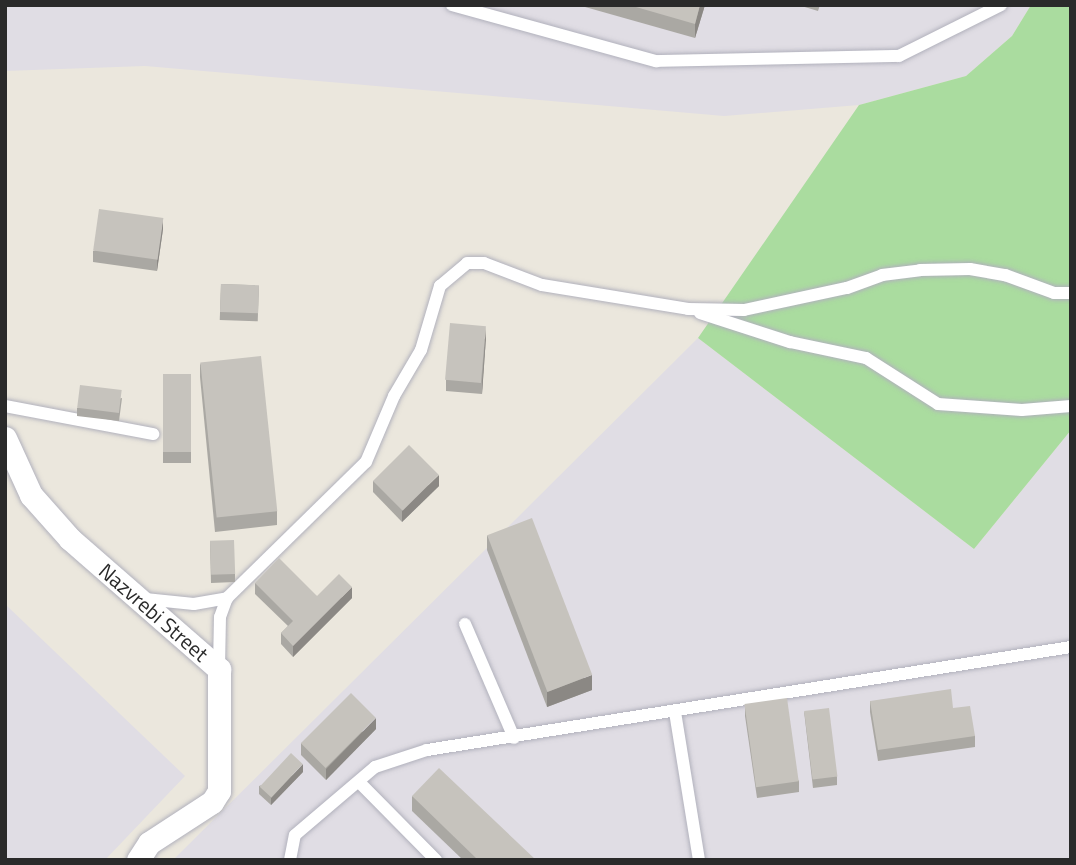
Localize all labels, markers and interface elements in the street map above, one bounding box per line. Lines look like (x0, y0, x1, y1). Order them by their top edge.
street label: Nazvrebi Street (94, 558, 214, 666)

